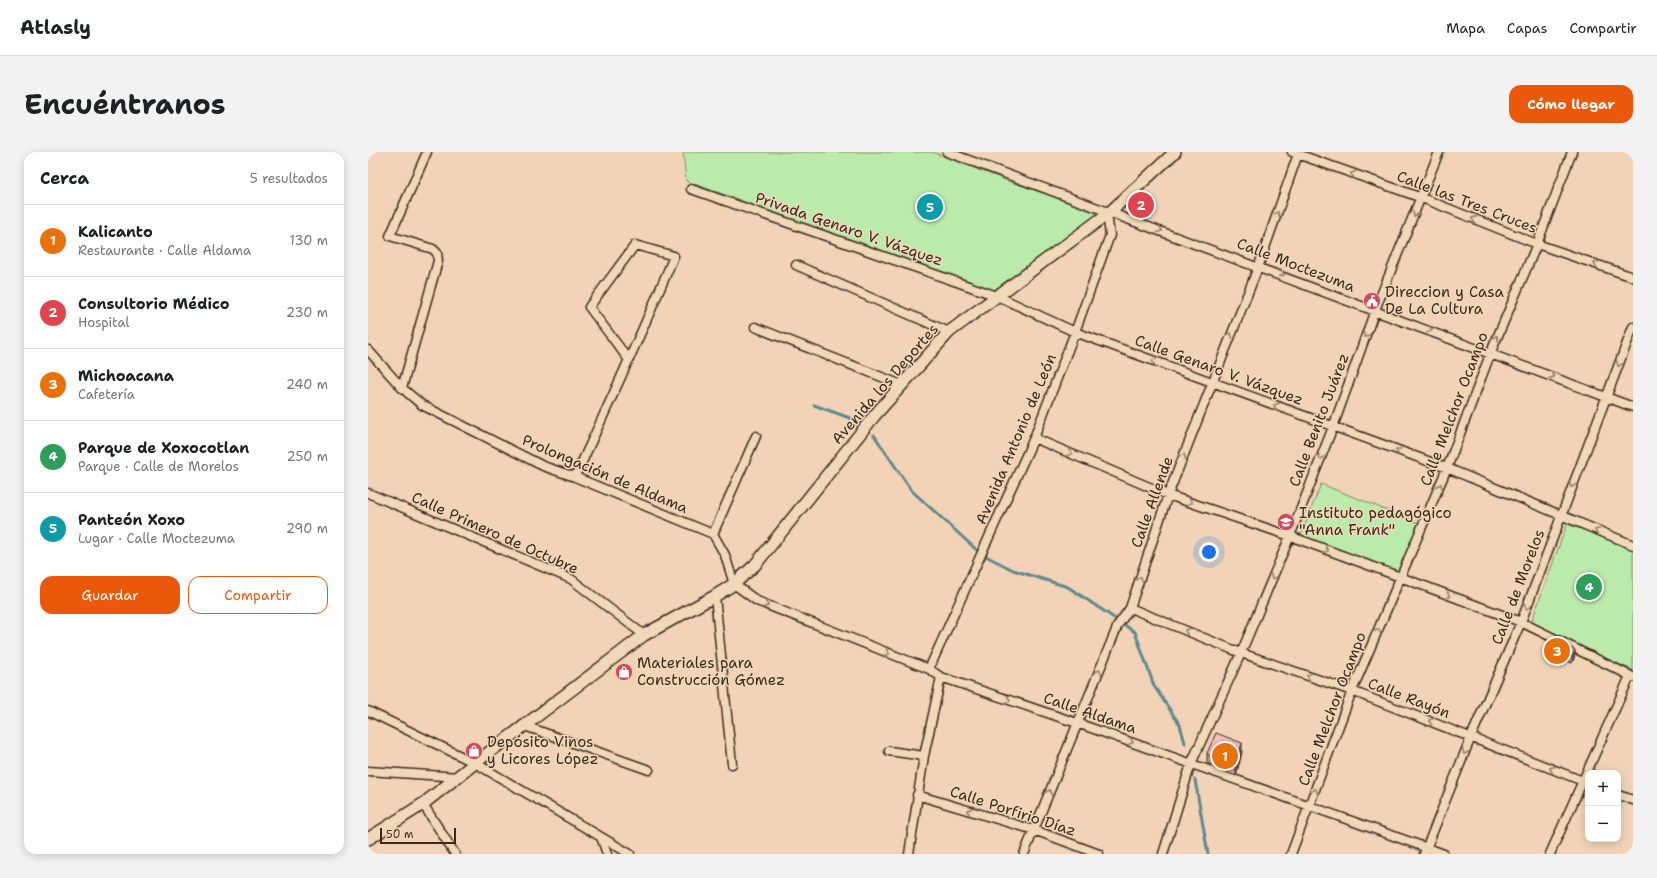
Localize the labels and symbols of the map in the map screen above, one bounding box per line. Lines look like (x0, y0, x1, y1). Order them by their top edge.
street label: Calle las Tres Cruces (1394, 166, 1540, 238)
one-way arrow (1349, 170, 1356, 178)
street label: Privada Genaro V. Vázquez (753, 187, 945, 271)
pin: 2 (1128, 190, 1154, 220)
pin: 5 (917, 192, 943, 222)
one-way arrow (1272, 210, 1281, 217)
one-way arrow (1412, 211, 1420, 218)
one-way arrow (1471, 215, 1478, 223)
one-way arrow (1156, 225, 1163, 233)
street label: Calle Moctezuma (1234, 233, 1359, 297)
one-way arrow (1593, 261, 1600, 269)
one-way arrow (1278, 270, 1285, 278)
place label: Direccion y Casa De La Cultura (1385, 282, 1505, 319)
public building icon: Direccion y Casa De La Cultura (1362, 291, 1382, 311)
street label: Avenida los Deportes (827, 320, 943, 448)
one-way arrow (1426, 325, 1433, 333)
street label: Calle Melchor Ocampo (1415, 329, 1493, 489)
street label: Calle Genaro V. Vázquez (1132, 330, 1306, 410)
one-way arrow (1363, 331, 1371, 338)
one-way arrow (1226, 332, 1234, 339)
one-way arrow (1492, 335, 1500, 342)
street label: Calle Benito Juárez (1284, 350, 1354, 490)
street label: Avenida Antonio de León (971, 351, 1061, 527)
one-way arrow (1151, 357, 1158, 365)
one-way arrow (1615, 360, 1623, 367)
one-way arrow (1548, 371, 1555, 379)
one-way arrow (1273, 402, 1280, 410)
street label: Prolongación de Aldama (519, 430, 692, 518)
one-way arrow (1395, 447, 1402, 455)
one-way arrow (1065, 448, 1073, 456)
one-way arrow (1179, 453, 1187, 460)
one-way arrow (1318, 453, 1326, 460)
street label: Calle Allende (1126, 454, 1178, 550)
one-way arrow (1569, 481, 1577, 488)
one-way arrow (1435, 482, 1443, 489)
street label: Calle Primero de Octubre (408, 487, 582, 579)
one-way arrow (1186, 498, 1193, 506)
place label: Instituto pedagógico "Anna Frank" (1299, 503, 1452, 540)
school or university icon: Instituto pedagógico "Anna Frank" (1276, 512, 1296, 532)
street label: Calle de Morelos (1487, 526, 1549, 648)
one-way arrow (1593, 527, 1600, 535)
your location (1199, 542, 1219, 562)
one-way arrow (1322, 546, 1329, 554)
pin: 4 (1576, 572, 1602, 602)
one-way arrow (1269, 574, 1277, 581)
one-way arrow (1135, 575, 1144, 582)
one-way arrow (1444, 591, 1451, 599)
one-way arrow (762, 600, 770, 608)
one-way arrow (1523, 603, 1531, 610)
one-way arrow (1184, 628, 1192, 636)
one-way arrow (1373, 628, 1381, 635)
street label: Calle Melchor Ocampo (1293, 629, 1371, 789)
pin: 3 (1544, 636, 1570, 666)
one-way arrow (883, 649, 890, 657)
place label: Materiales para Construcción Gómez (637, 653, 785, 690)
shop icon: Materiales para Construcción Gómez (614, 662, 634, 682)
one-way arrow (1094, 668, 1102, 675)
one-way arrow (1305, 673, 1312, 681)
street label: Calle Rayón (1365, 673, 1453, 723)
street label: Calle Aldama (1041, 688, 1140, 738)
one-way arrow (1004, 695, 1011, 703)
one-way arrow (1427, 718, 1434, 726)
place label: Depósito Vinos y Licores López (487, 732, 599, 769)
one-way arrow (1127, 738, 1134, 746)
shop icon: Depósito Vinos y Licores López (464, 741, 484, 761)
pin: 1 (1212, 741, 1238, 771)
one-way arrow (1462, 748, 1470, 756)
one-way arrow (1548, 766, 1556, 774)
street label: Calle Porfirio Díaz (947, 781, 1079, 841)
one-way arrow (1310, 788, 1319, 795)
one-way arrow (1045, 789, 1053, 796)
one-way arrow (966, 807, 973, 816)
scale bar (380, 826, 456, 845)

